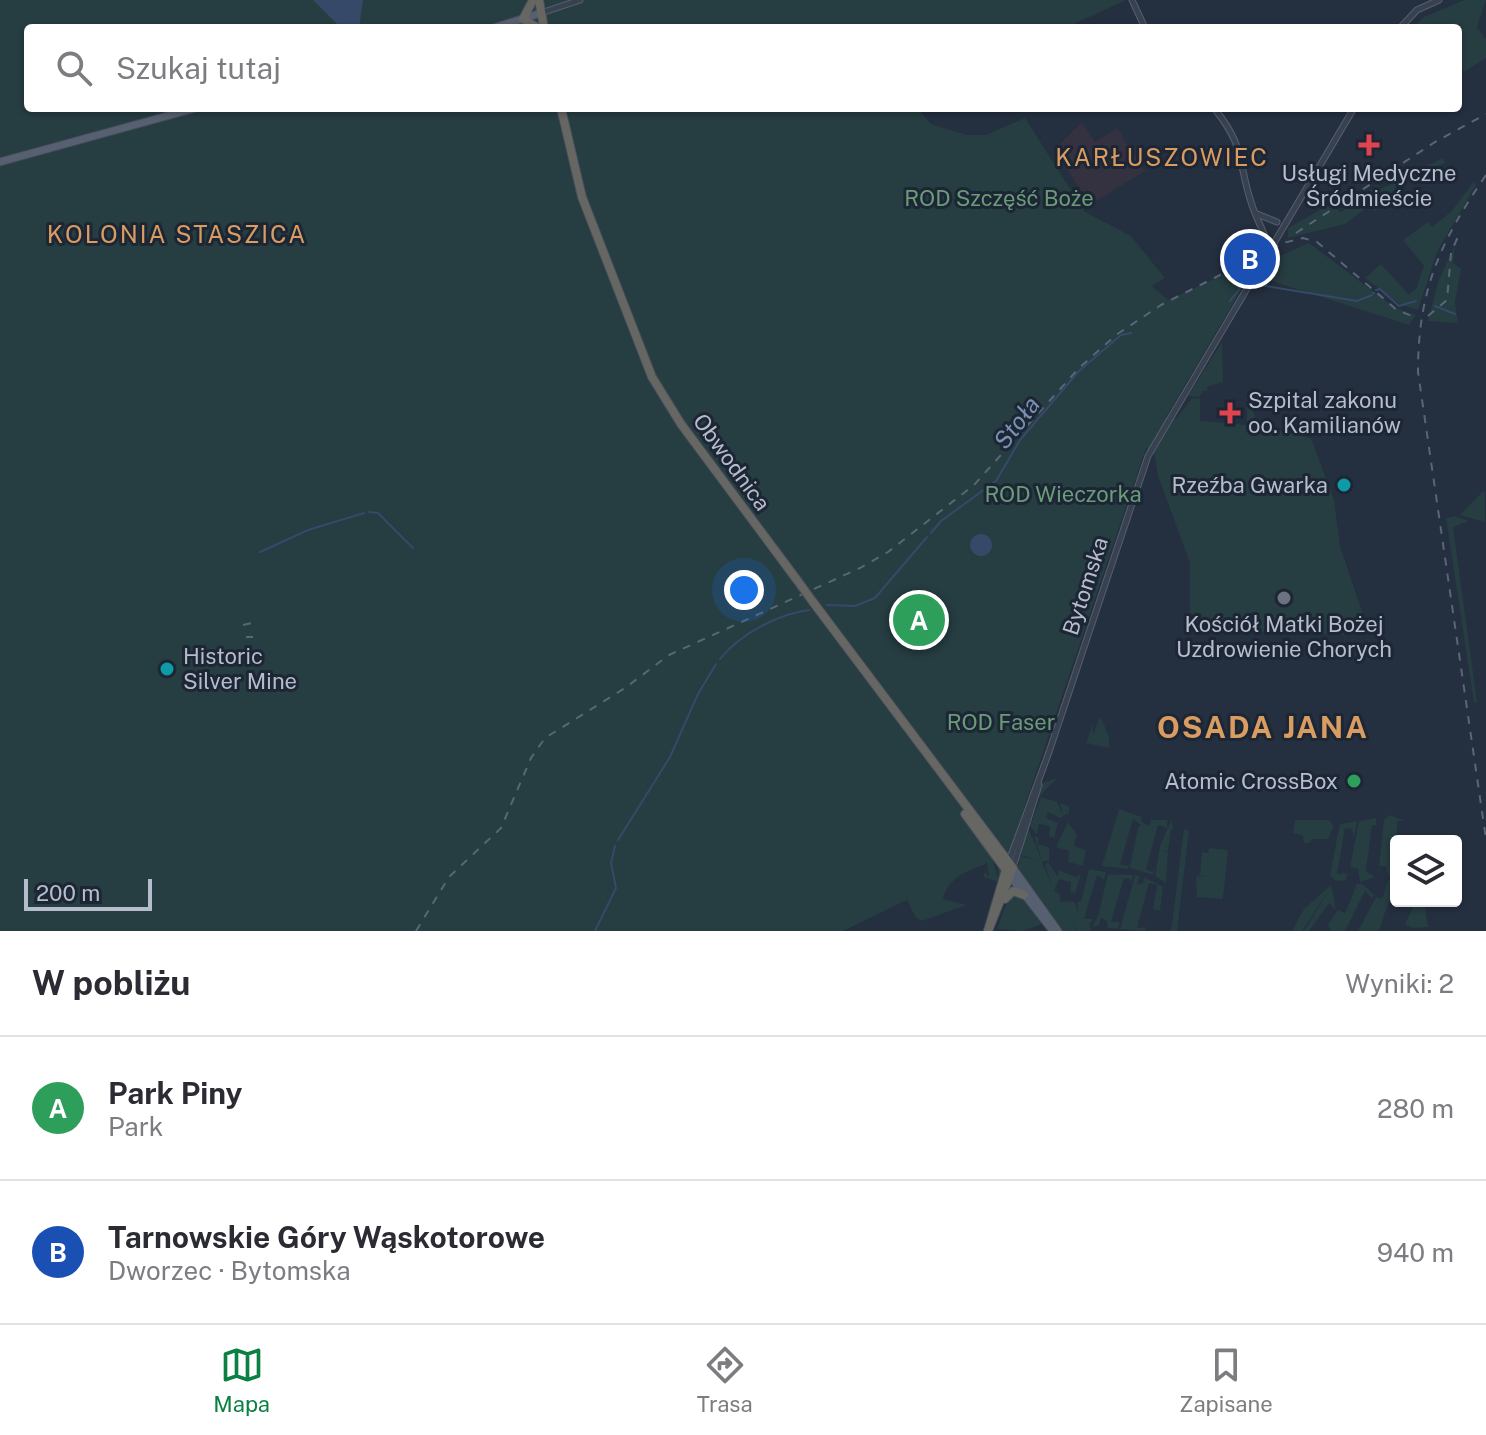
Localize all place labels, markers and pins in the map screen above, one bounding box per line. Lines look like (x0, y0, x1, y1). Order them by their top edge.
marker: Usługi Medyczne Śródmieście (1358, 134, 1380, 156)
place label: Usługi Medyczne Śródmieście (1281, 160, 1457, 211)
pin: B (1224, 229, 1276, 289)
place label: Szpital zakonu oo. Kamilianów (1248, 387, 1401, 438)
marker: Szpital zakonu oo. Kamilianów (1219, 402, 1241, 424)
place label: Rzeźba Gwarka (1172, 472, 1328, 498)
marker: Rzeźba Gwarka (1335, 476, 1353, 494)
marker: Kościół Matki Bożej Uzdrowienie Chorych (1275, 589, 1293, 607)
pin: A (893, 590, 945, 650)
place label: Kościół Matki Bożej Uzdrowienie Chorych (1176, 611, 1392, 662)
place label: Historic Silver Mine (183, 643, 297, 694)
marker: Historic Silver Mine (158, 660, 176, 678)
place label: Atomic CrossBox (1164, 768, 1338, 794)
marker: Atomic CrossBox (1345, 772, 1363, 790)

